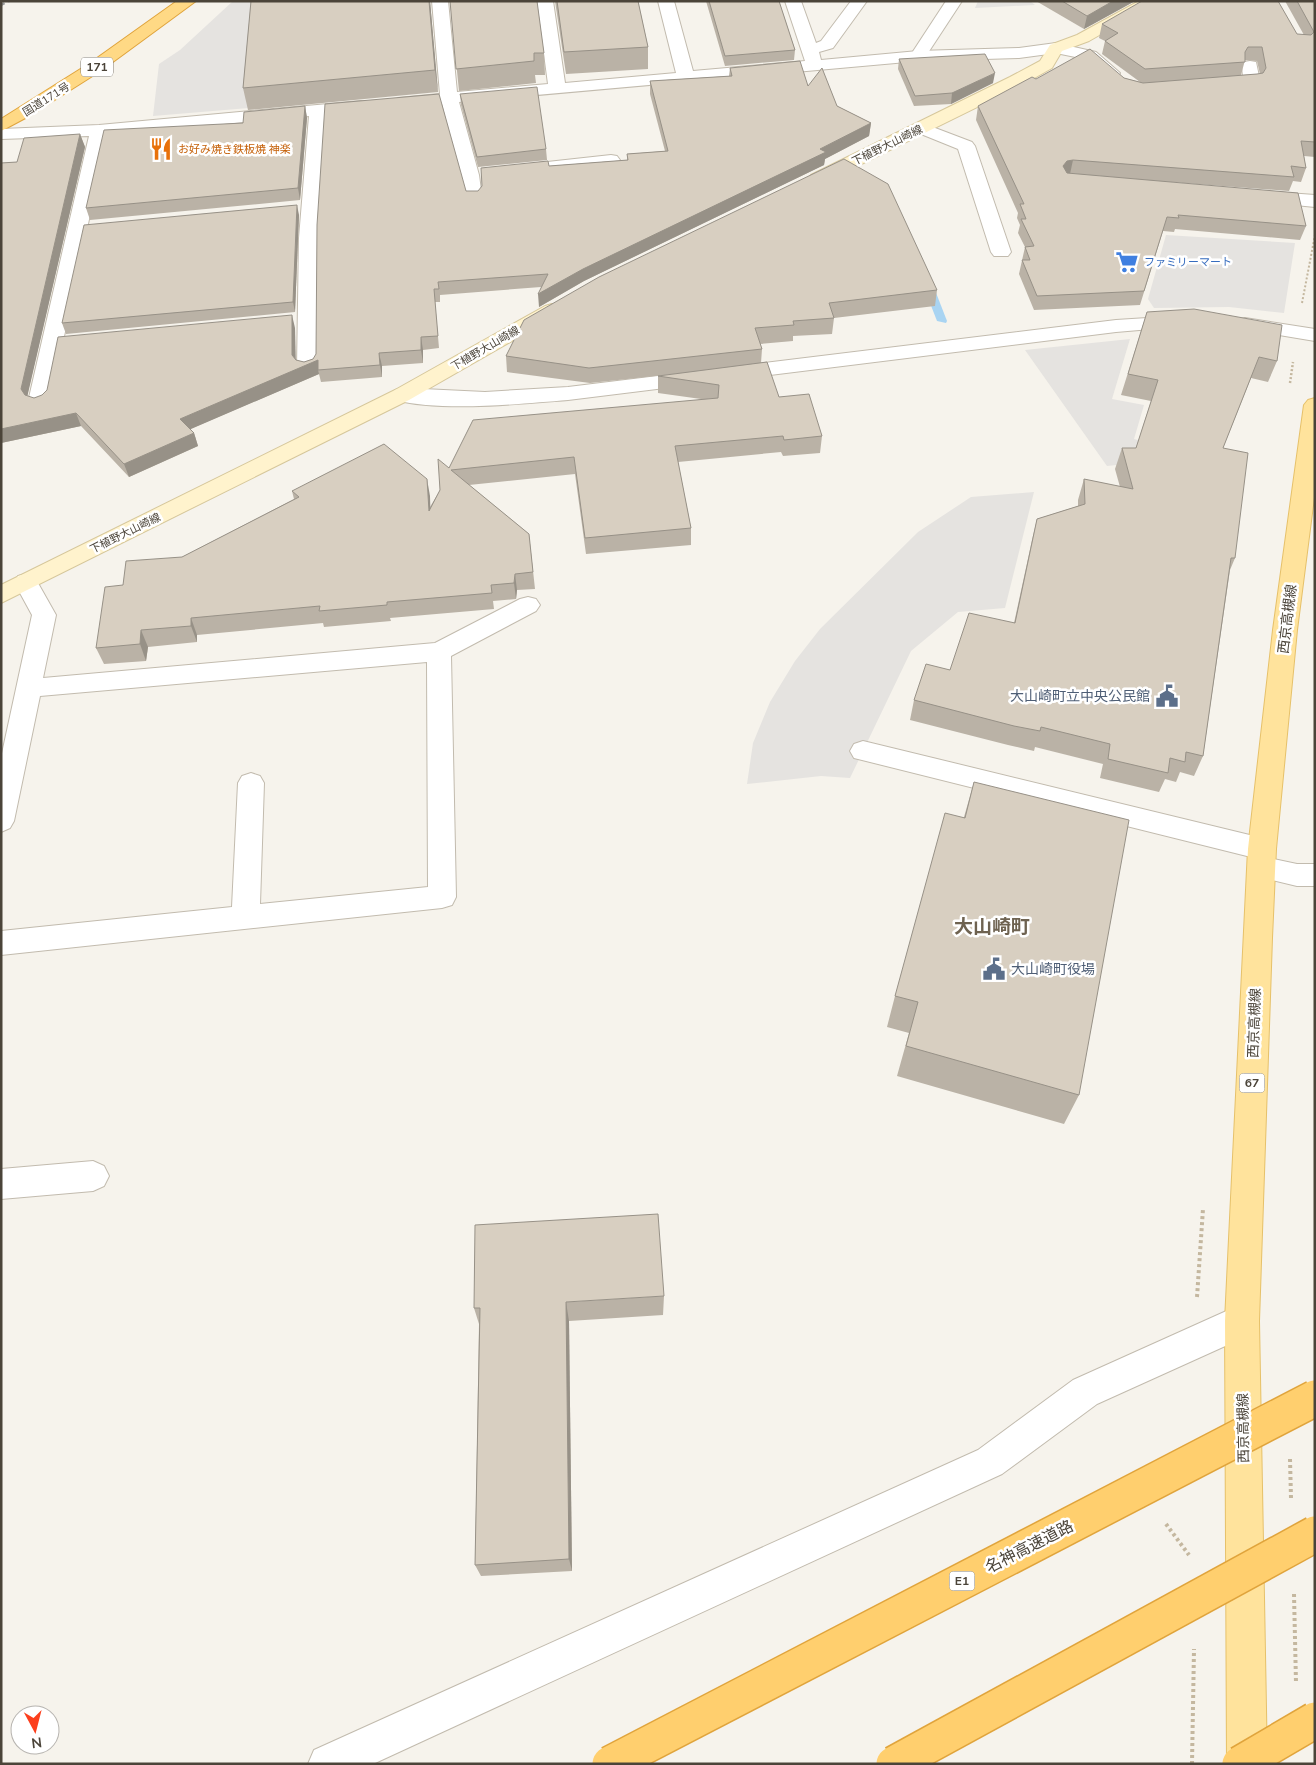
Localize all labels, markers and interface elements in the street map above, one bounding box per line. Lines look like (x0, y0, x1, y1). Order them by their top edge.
road number: 171 (81, 58, 113, 76)
street label: 国道171号 (20, 79, 73, 120)
street label: 下植野大山崎線 (849, 122, 925, 169)
restaurant icon: お好み焼き鉄板焼 神楽 (148, 136, 174, 162)
place label: お好み焼き鉄板焼 神楽 (178, 142, 291, 157)
supermarket icon: ファミリーマート (1114, 249, 1140, 275)
place label: ファミリーマート (1144, 255, 1232, 270)
street label: 下植野大山崎線 (448, 323, 522, 374)
street label: 下植野大山崎線 (87, 510, 163, 557)
street label: 西京高槻線 (1274, 583, 1301, 655)
public building icon: 大山崎町立中央公民館 (1154, 683, 1180, 709)
place label: 大山崎町立中央公民館 (1010, 687, 1150, 706)
district label: 大山崎町 (954, 914, 1030, 940)
public building icon: 大山崎町役場 (981, 956, 1007, 982)
place label: 大山崎町役場 (1011, 960, 1095, 979)
street label: 西京高槻線 (1244, 988, 1265, 1058)
road number: 67 (1240, 1074, 1264, 1092)
street label: 西京高槻線 (1233, 1393, 1254, 1463)
street label: 名神高速道路 (982, 1515, 1077, 1578)
road number: E1 (950, 1572, 974, 1590)
north arrow (10, 1705, 60, 1755)
text: N (30, 1732, 43, 1752)

